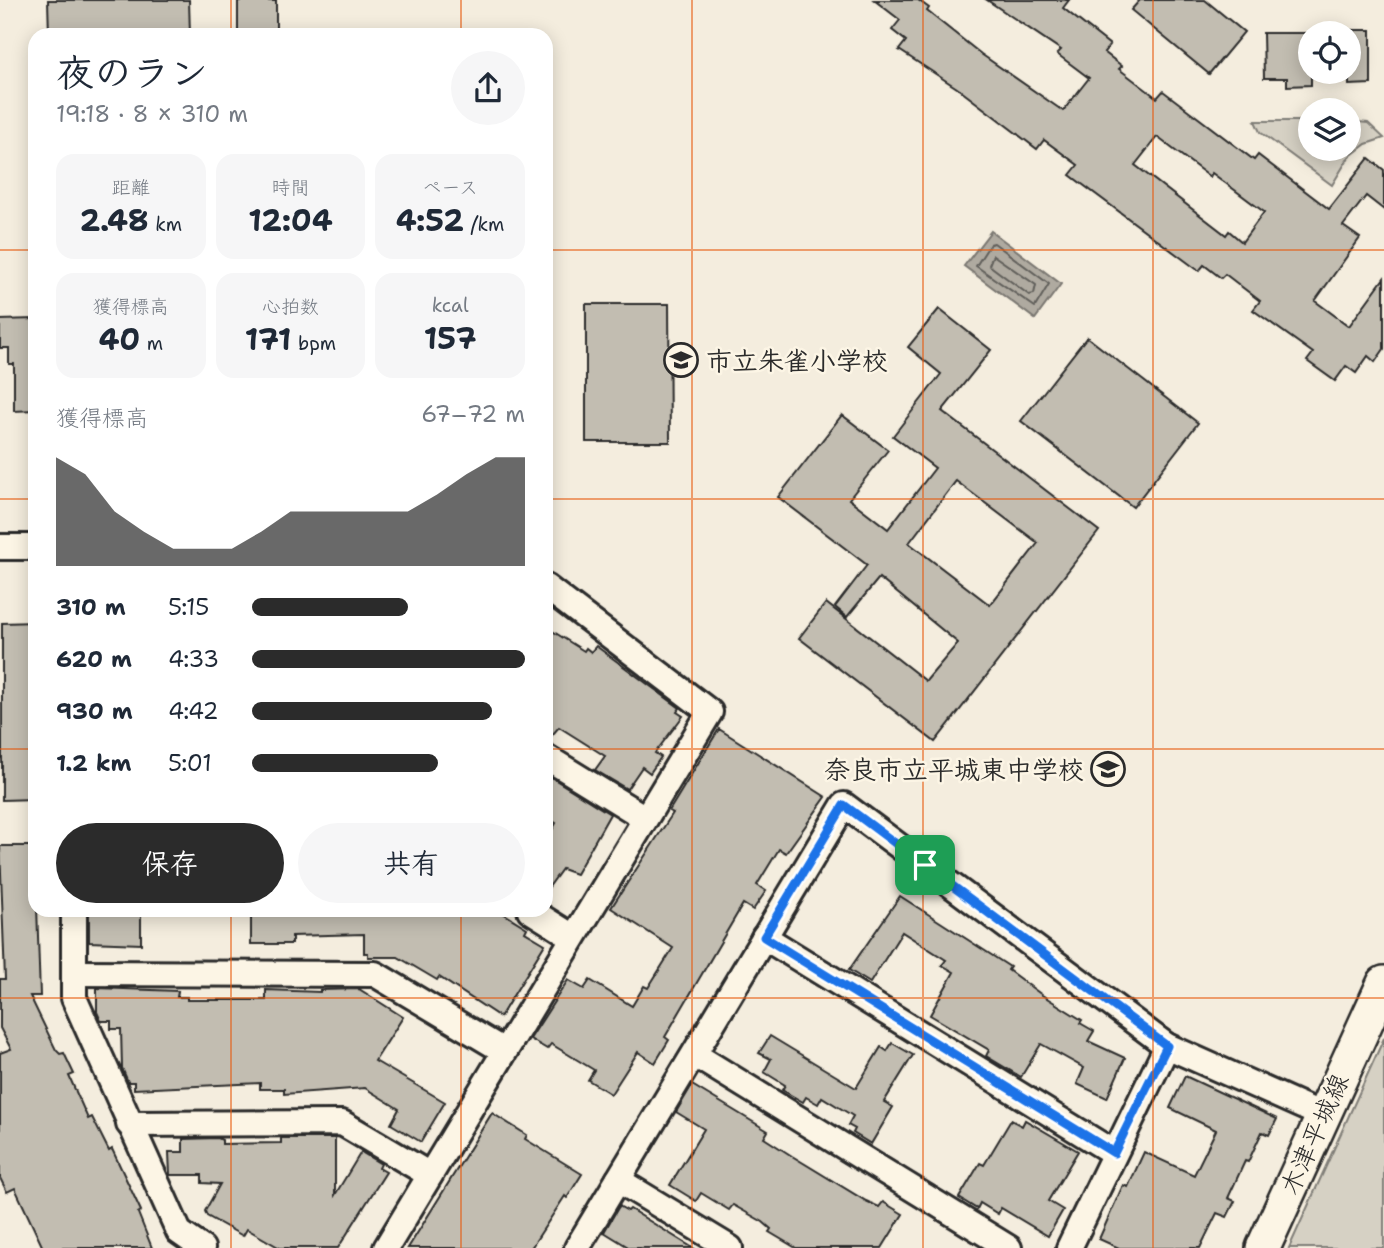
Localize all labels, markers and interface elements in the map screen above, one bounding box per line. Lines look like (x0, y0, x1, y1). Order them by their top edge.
map controls (1298, 21, 1361, 161)
button: locate (1298, 21, 1361, 84)
text: 夜のラン (56, 47, 208, 98)
button: share (451, 51, 525, 125)
button: layers (1298, 98, 1361, 161)
text: 19:18 · 8 × 310 m (56, 99, 248, 129)
text: 距離 (112, 175, 150, 200)
text: 時間 (271, 175, 310, 200)
text: ペース (422, 175, 478, 200)
text: 2.48 (79, 200, 149, 241)
text: 12:04 (248, 200, 333, 241)
text: 4:52 (396, 200, 464, 241)
text: km (149, 212, 182, 237)
text: /km (464, 212, 505, 237)
text: kcal (432, 293, 469, 318)
text: 獲得標高 (93, 294, 169, 319)
text: 心拍数 (262, 294, 319, 319)
text: 157 (424, 318, 477, 359)
text: 40 (98, 319, 140, 360)
text: 171 (245, 319, 291, 360)
text: m (140, 331, 163, 356)
text: bpm (291, 331, 336, 356)
school or university icon: 市立朱雀小学校 (662, 341, 700, 379)
place label: 市立朱雀小学校 (706, 343, 888, 378)
text: 67–72 m (421, 399, 525, 429)
text: 獲得標高 (56, 403, 148, 433)
text: 310 m (56, 592, 126, 622)
text: 5:15 (168, 592, 209, 622)
text: 620 m (56, 644, 132, 674)
text: 4:33 (168, 644, 219, 674)
text: 930 m (56, 696, 133, 726)
text: 4:42 (168, 696, 219, 726)
text: 1.2 km (56, 748, 132, 778)
text: 5:01 (168, 748, 212, 778)
school or university icon: 奈良市立平城東中学校 (1089, 750, 1127, 788)
place label: 奈良市立平城東中学校 (824, 752, 1084, 787)
button: 保存 (56, 823, 284, 903)
button: 共有 (298, 823, 525, 903)
pin (895, 835, 955, 895)
icon: arrive (906, 846, 944, 884)
street label: 木津平城線 (1272, 1067, 1356, 1201)

